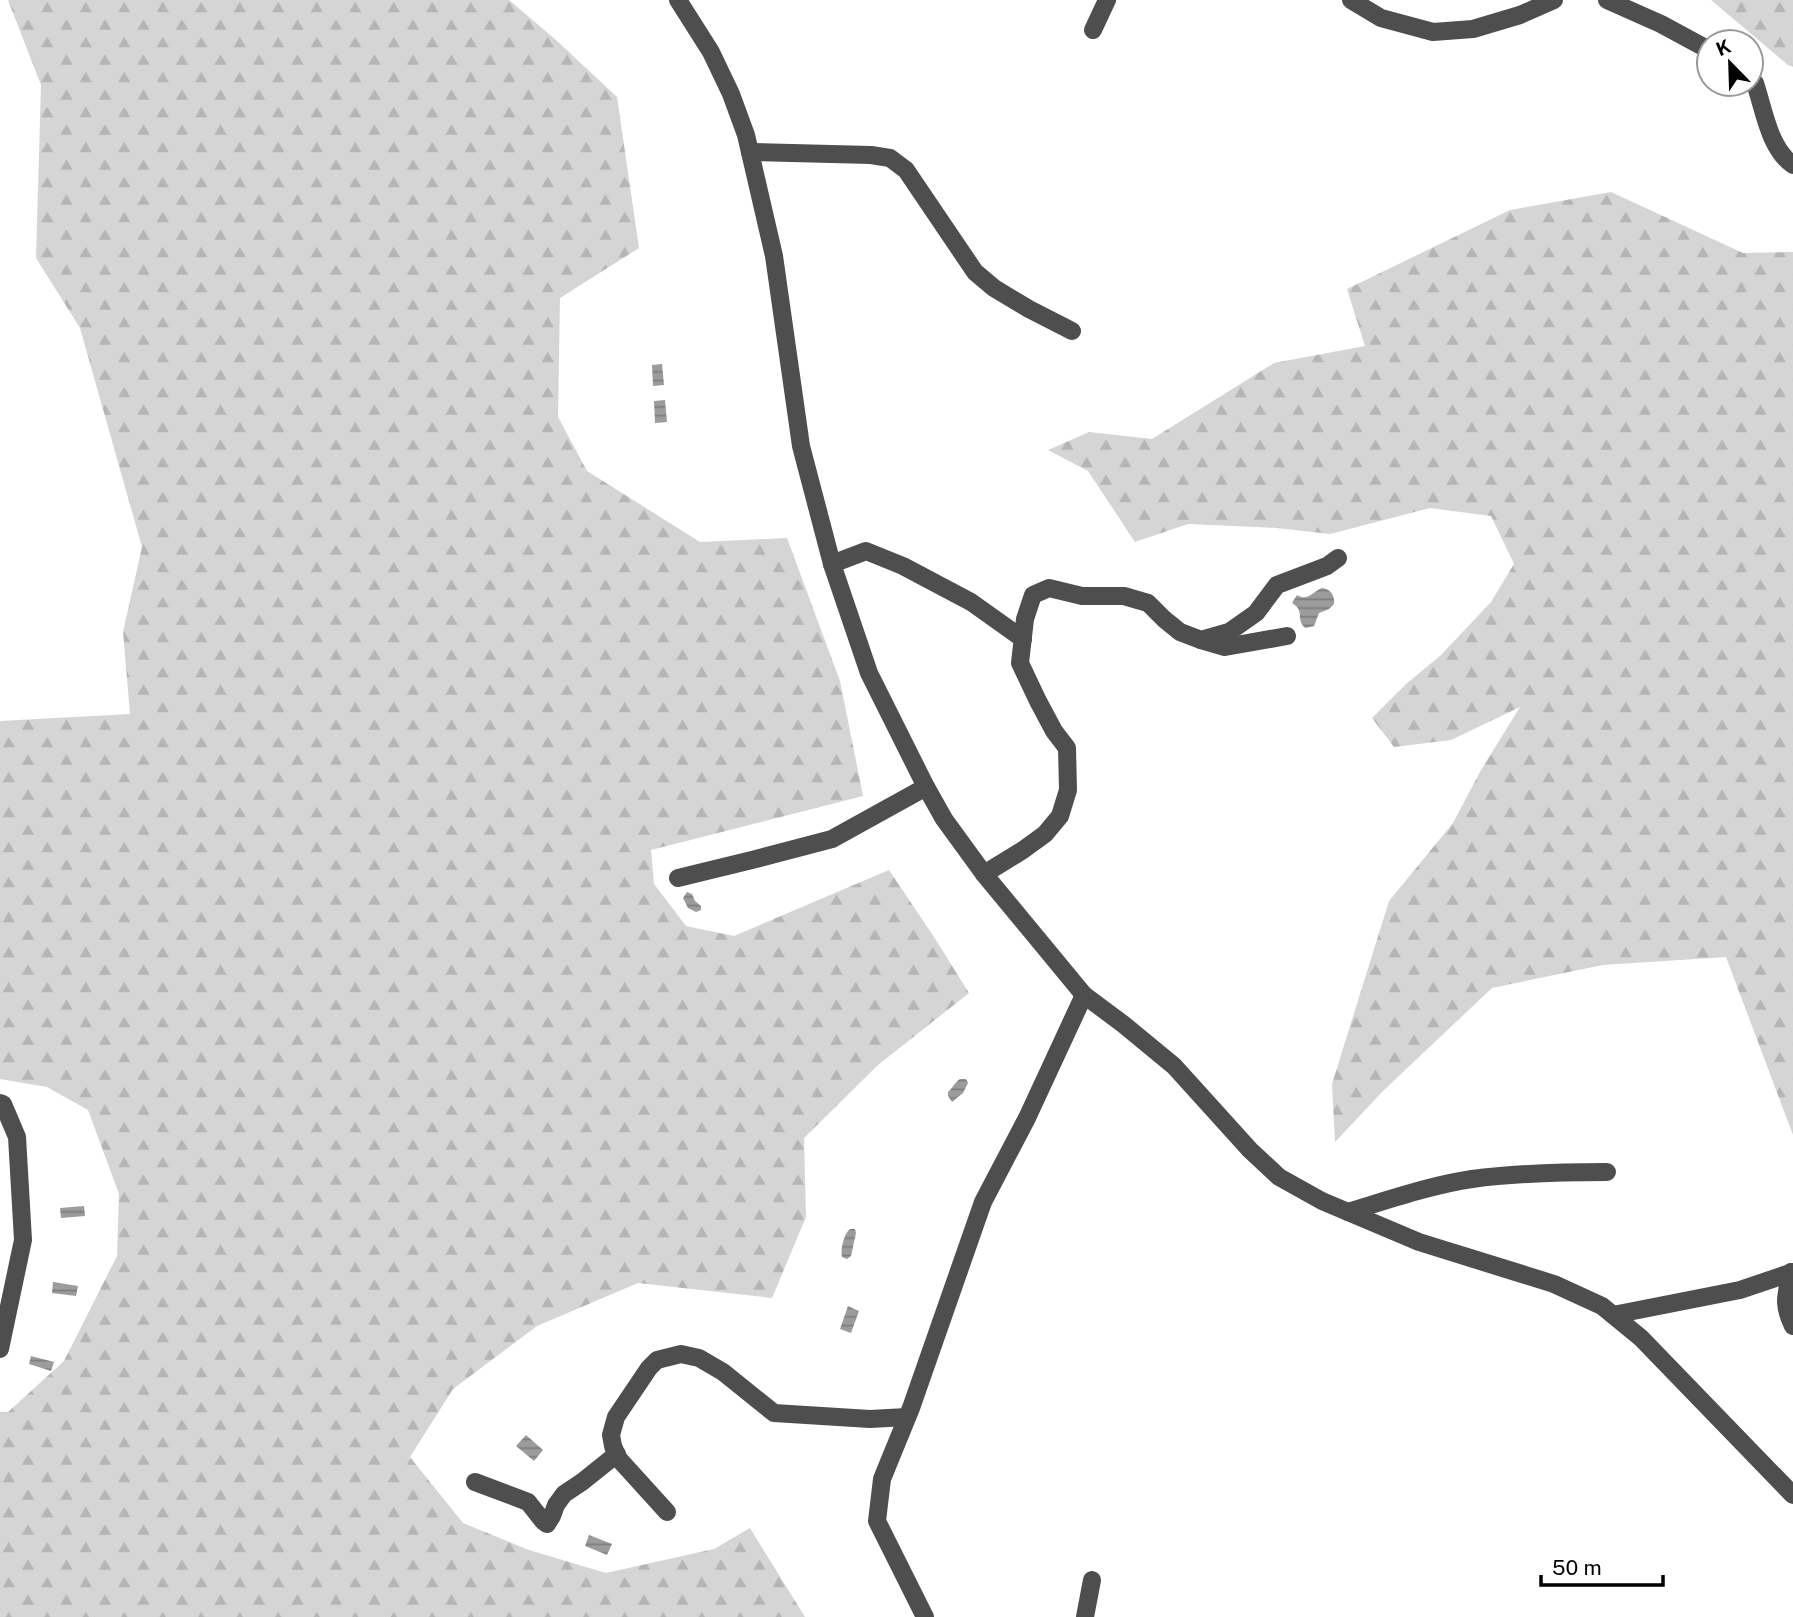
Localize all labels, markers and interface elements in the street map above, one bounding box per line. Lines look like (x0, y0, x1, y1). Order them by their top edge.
north arrow (1695, 28, 1765, 98)
text: K (1713, 34, 1734, 60)
scale bar (1541, 1544, 1664, 1588)
text: 50 m (1552, 1555, 1602, 1580)

